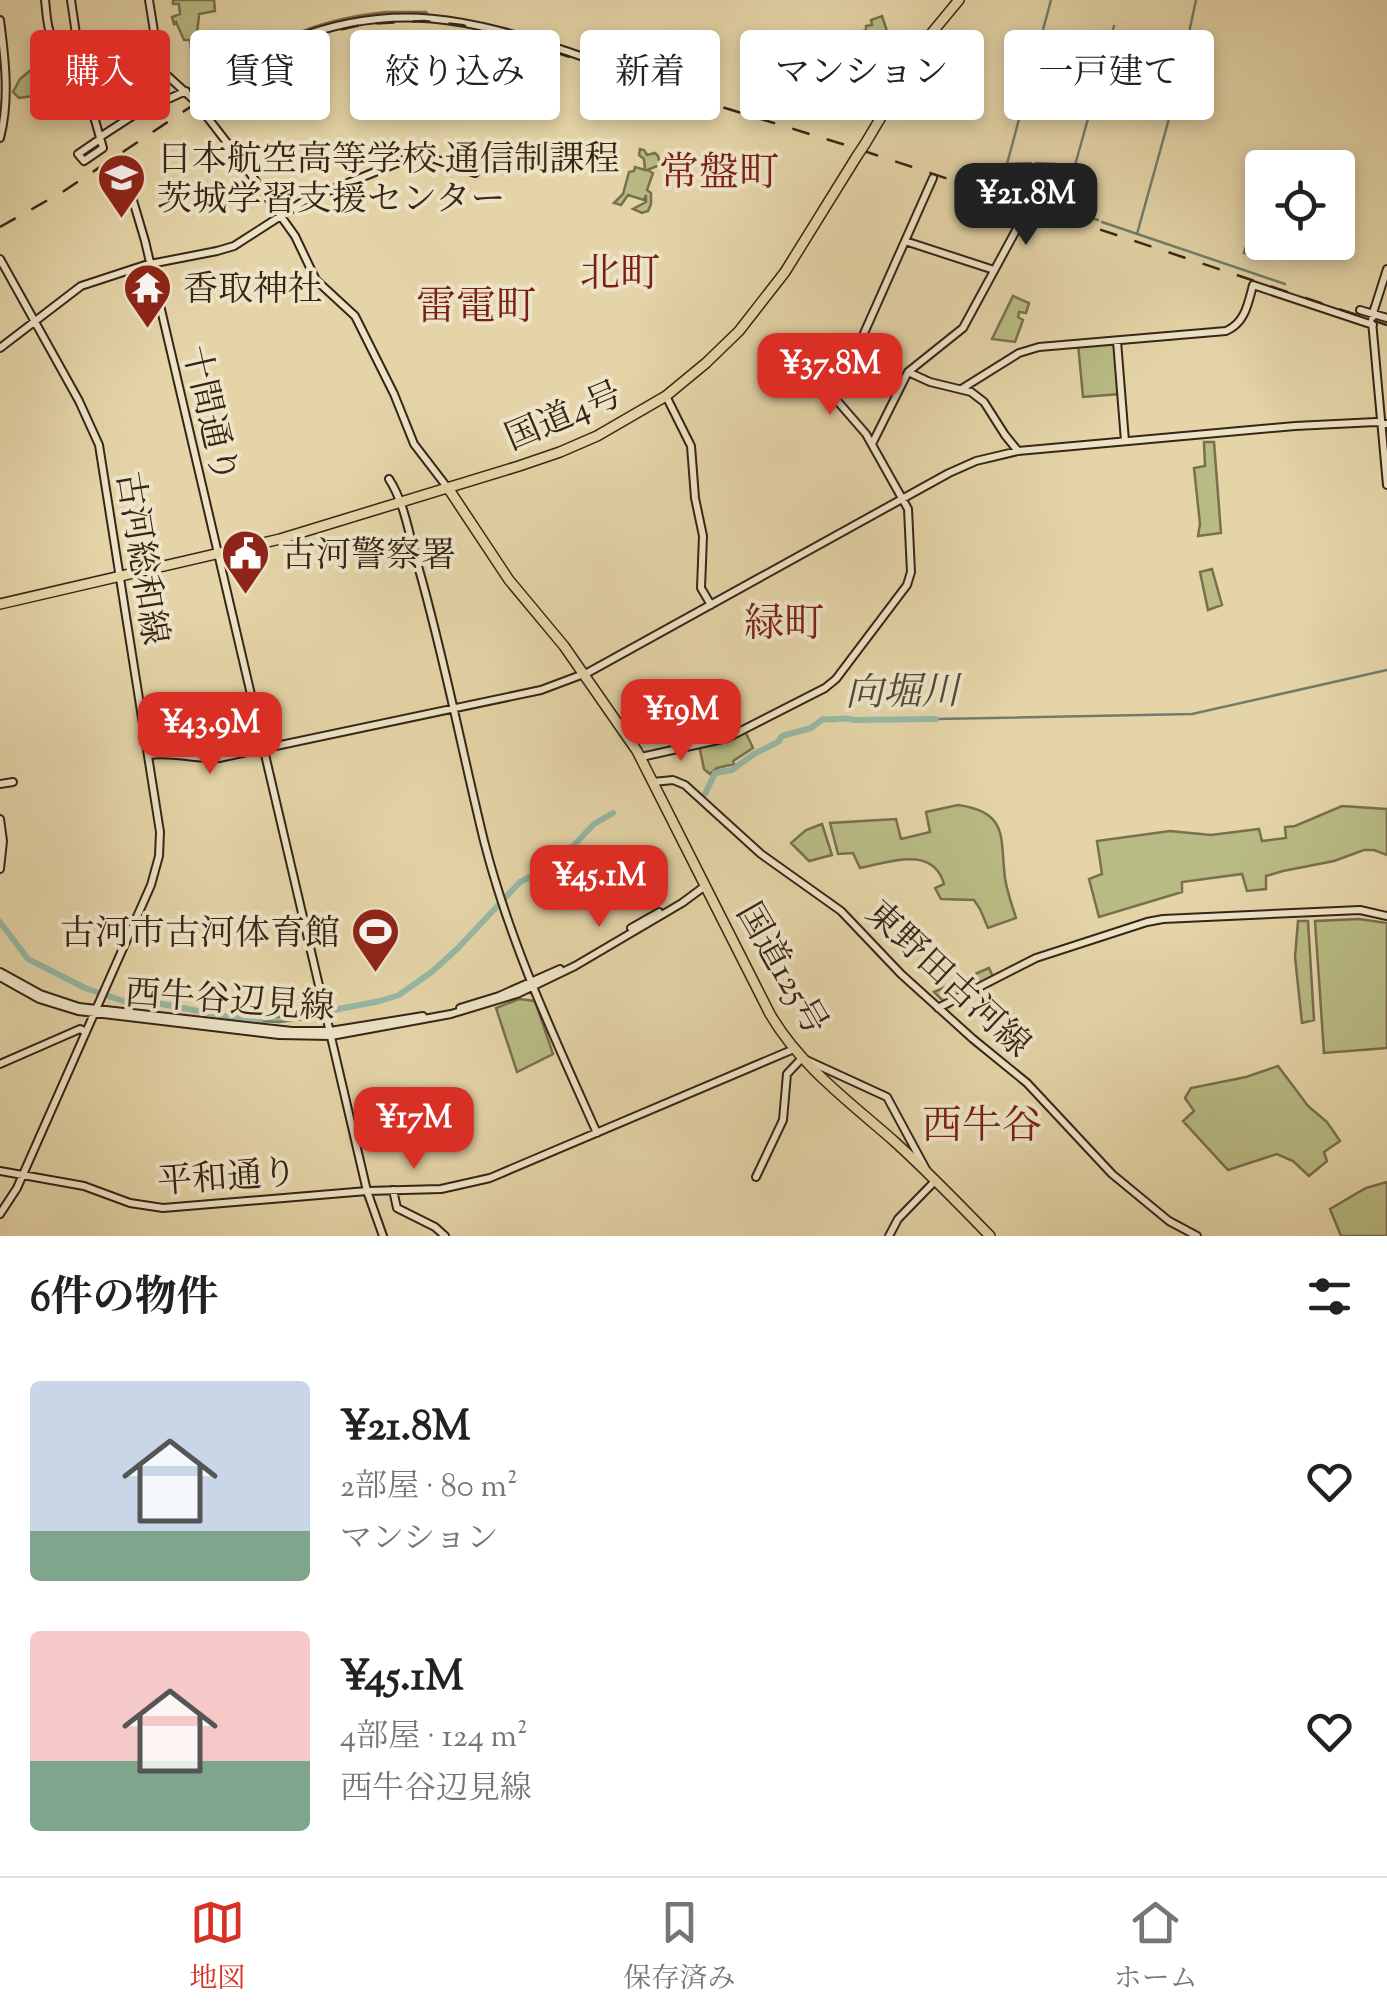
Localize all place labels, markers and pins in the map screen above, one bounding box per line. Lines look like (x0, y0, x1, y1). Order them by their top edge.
place label: 日本航空高等学校 通信制課程 茨城学習支援センター (157, 136, 619, 227)
school or university icon: 日本航空高等学校 通信制課程 茨城学習支援センター (96, 152, 148, 220)
pin: ¥21.8M (945, 163, 1107, 248)
temple icon: 香取神社 (122, 262, 174, 330)
place label: 香取神社 (183, 266, 323, 317)
pin: ¥37.8M (749, 333, 911, 418)
public building icon: 古河警察署 (220, 528, 272, 596)
place label: 古河警察署 (281, 532, 456, 583)
pin: ¥19M (622, 679, 740, 764)
pin: ¥43.9M (129, 692, 291, 777)
pin: ¥45.1M (518, 845, 680, 930)
sports icon: 古河市古河体育館 (349, 906, 401, 974)
place label: 古河市古河体育館 (60, 910, 340, 961)
pin: ¥17M (355, 1087, 473, 1172)

